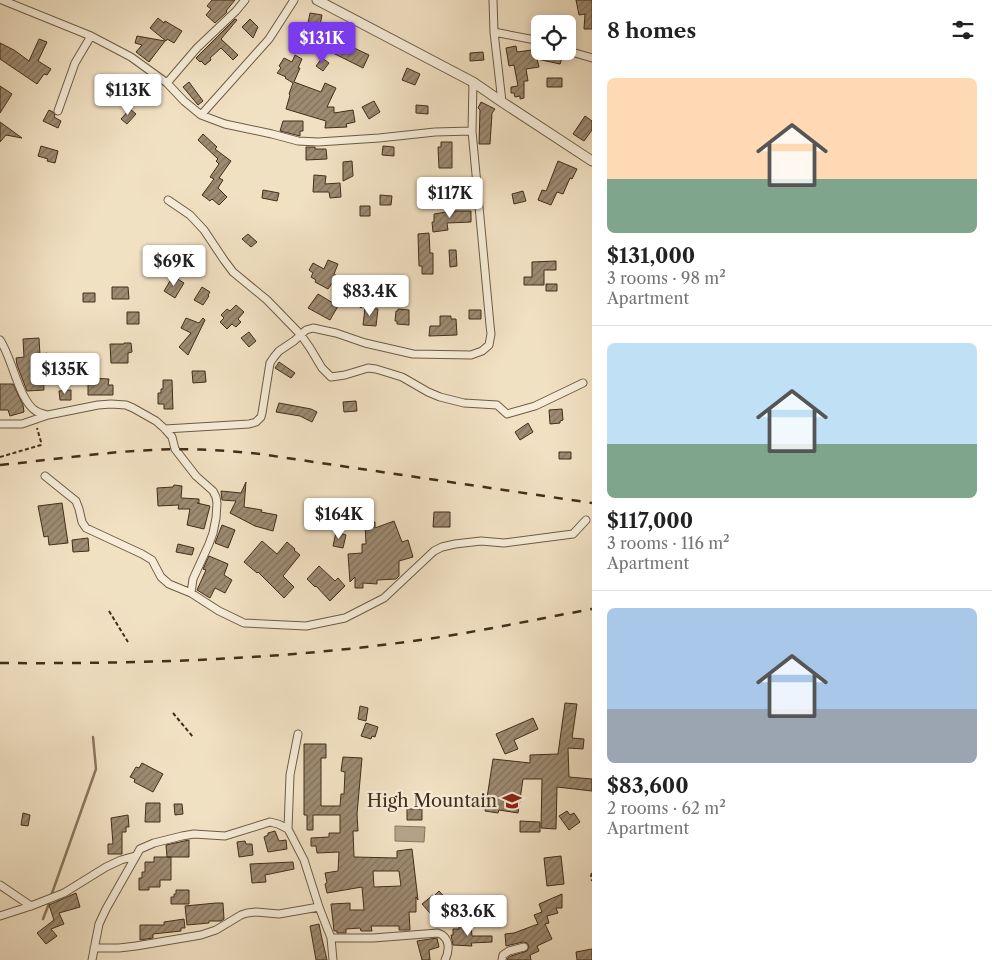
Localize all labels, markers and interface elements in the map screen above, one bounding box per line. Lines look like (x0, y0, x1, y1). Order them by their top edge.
map controls (531, 15, 576, 60)
button: locate (531, 15, 576, 60)
icon: filters (949, 16, 977, 44)
text: 8 homes (607, 18, 696, 43)
pin: $131K (287, 22, 357, 64)
text: $131K (299, 28, 345, 48)
pin: $113K (93, 74, 163, 116)
text: $113K (105, 80, 151, 100)
icon: home (747, 110, 837, 200)
pin: $117K (415, 176, 485, 219)
text: $117K (428, 183, 472, 203)
text: $131,000 (607, 243, 695, 268)
pin: $69K (144, 244, 204, 287)
text: $69K (154, 251, 194, 271)
text: 3 rooms · 98 m² (607, 268, 726, 288)
pin: $83.4K (329, 274, 411, 317)
text: $83.4K (343, 281, 397, 301)
text: Apartment (607, 288, 689, 308)
pin: $135K (30, 352, 100, 395)
text: $135K (42, 359, 88, 379)
icon: home (747, 376, 837, 466)
pin: $164K (304, 498, 374, 540)
text: $164K (315, 504, 363, 524)
text: $117,000 (607, 508, 693, 533)
text: 3 rooms · 116 m² (607, 533, 730, 553)
text: Apartment (607, 553, 689, 573)
icon: home (747, 641, 837, 731)
text: $83,600 (607, 773, 689, 798)
place label: High Mountain (367, 790, 497, 812)
school or university icon: High Mountain (501, 790, 523, 812)
text: 2 rooms · 62 m² (607, 798, 726, 818)
text: Apartment (607, 818, 689, 838)
pin: $83.6K (427, 894, 509, 937)
text: $83.6K (441, 901, 495, 921)

